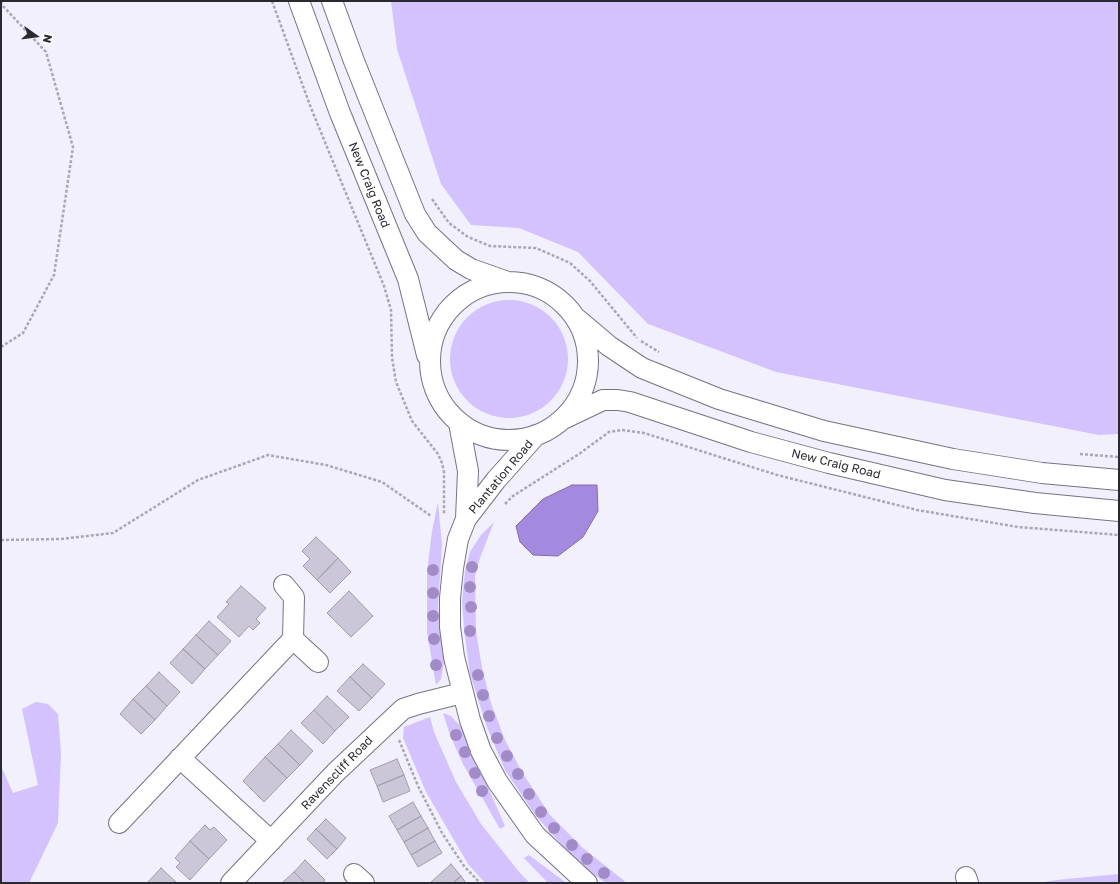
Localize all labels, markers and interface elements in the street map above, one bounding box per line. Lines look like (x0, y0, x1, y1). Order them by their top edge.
north arrow (16, 16, 56, 56)
text: N (41, 33, 55, 45)
street label: New Craig Road (345, 140, 393, 230)
street label: Plantation Road (466, 437, 536, 517)
street label: New Craig Road (790, 446, 882, 482)
street label: Ravenscliff Road (298, 733, 376, 813)

